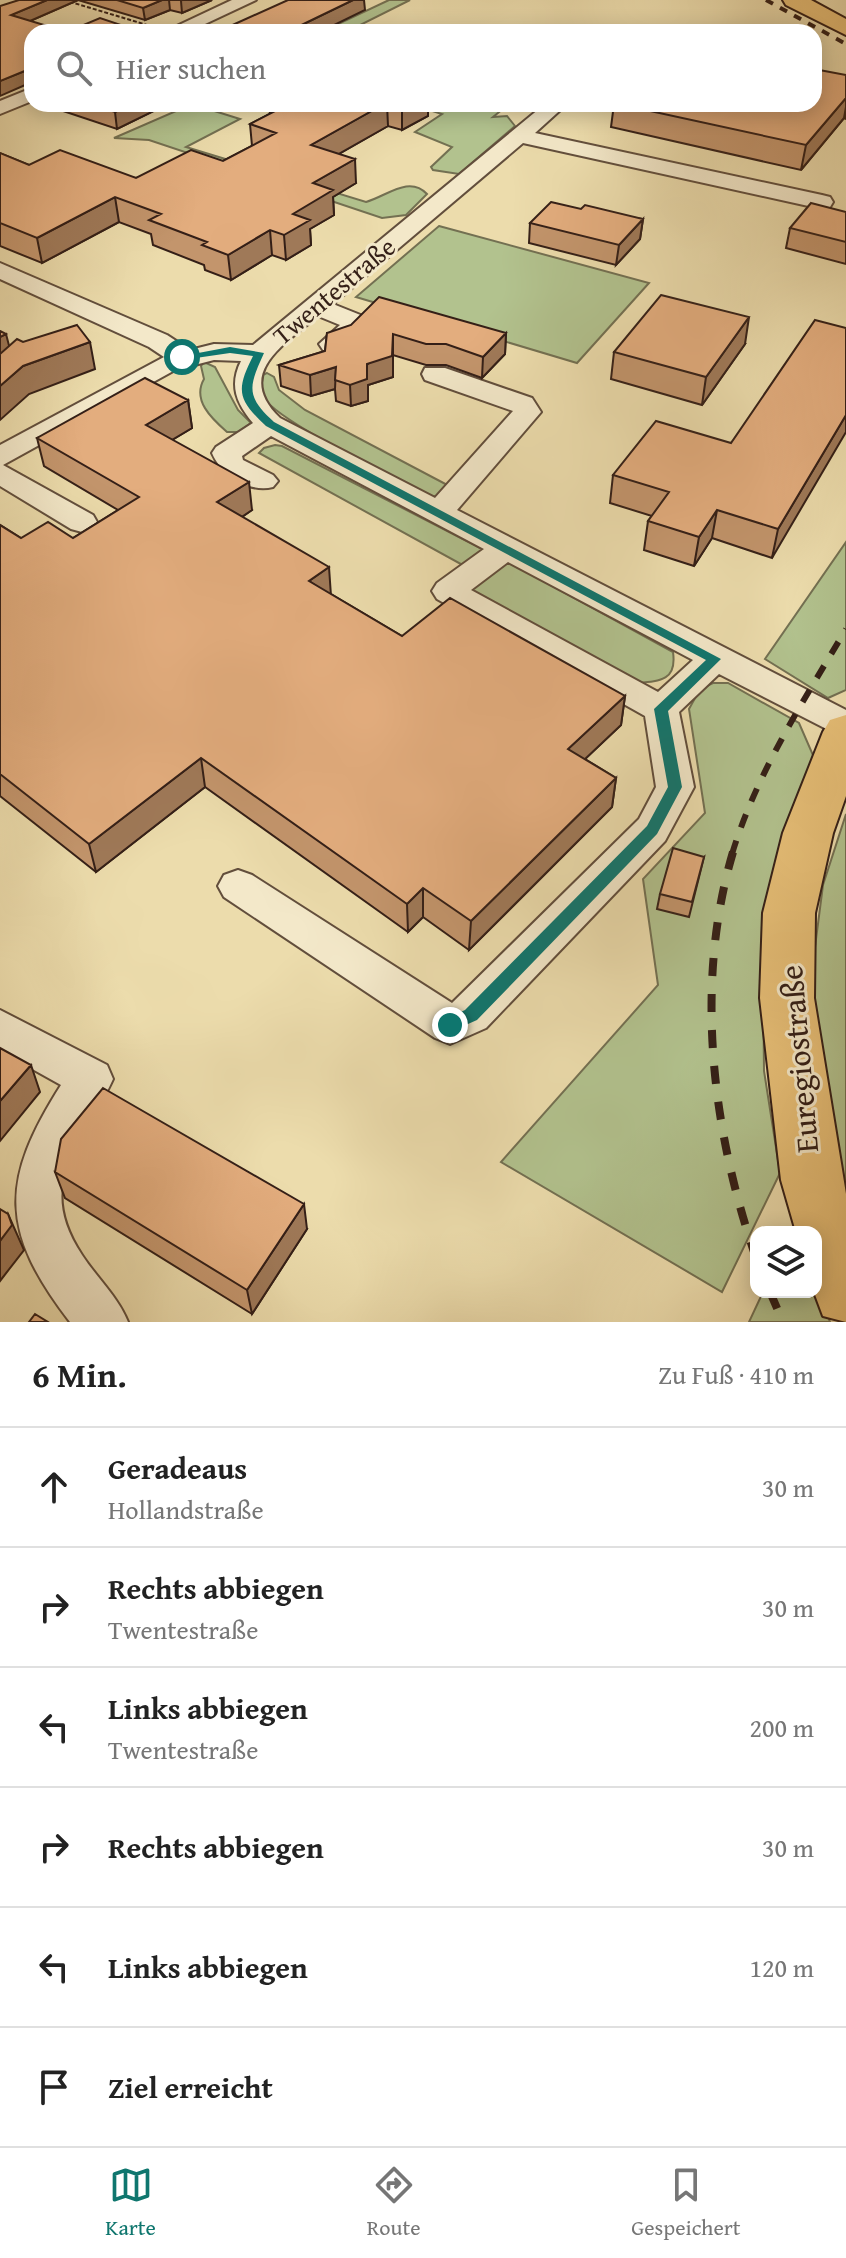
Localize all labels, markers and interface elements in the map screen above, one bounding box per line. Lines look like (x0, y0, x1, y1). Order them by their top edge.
search box (24, 24, 822, 112)
icon: search (52, 46, 96, 90)
text: Hier suchen (116, 46, 266, 90)
street label: Twentestraße (264, 227, 404, 354)
route start (164, 339, 200, 375)
street label: Euregiostraße (767, 963, 830, 1155)
route end (432, 1007, 468, 1043)
map controls (750, 1226, 822, 1298)
button: layers (750, 1226, 822, 1298)
text: 6 Min. (32, 1350, 127, 1399)
text: Zu Fuß · 410 m (658, 1355, 814, 1394)
text: Geradeaus (108, 1446, 247, 1490)
icon: ahead (32, 1465, 76, 1509)
text: 30 m (762, 1468, 814, 1507)
text: Hollandstraße (108, 1490, 264, 1529)
text: Rechts abbiegen (108, 1566, 324, 1610)
icon: right (32, 1585, 76, 1629)
text: 30 m (762, 1588, 814, 1627)
text: Twentestraße (108, 1610, 258, 1649)
text: Links abbiegen (108, 1686, 308, 1730)
icon: left (32, 1705, 76, 1749)
text: 200 m (749, 1708, 814, 1747)
text: Twentestraße (108, 1730, 258, 1769)
icon: right (32, 1825, 76, 1869)
text: Rechts abbiegen (108, 1825, 324, 1869)
text: 30 m (762, 1828, 814, 1867)
icon: left (32, 1945, 76, 1989)
text: Links abbiegen (108, 1945, 308, 1989)
text: 120 m (749, 1948, 814, 1987)
icon: arrive (32, 2065, 76, 2109)
text: Ziel erreicht (108, 2065, 273, 2109)
tab: Karte (105, 2163, 156, 2243)
tab: Route (367, 2163, 421, 2243)
tab: Gespeichert (631, 2163, 741, 2243)

